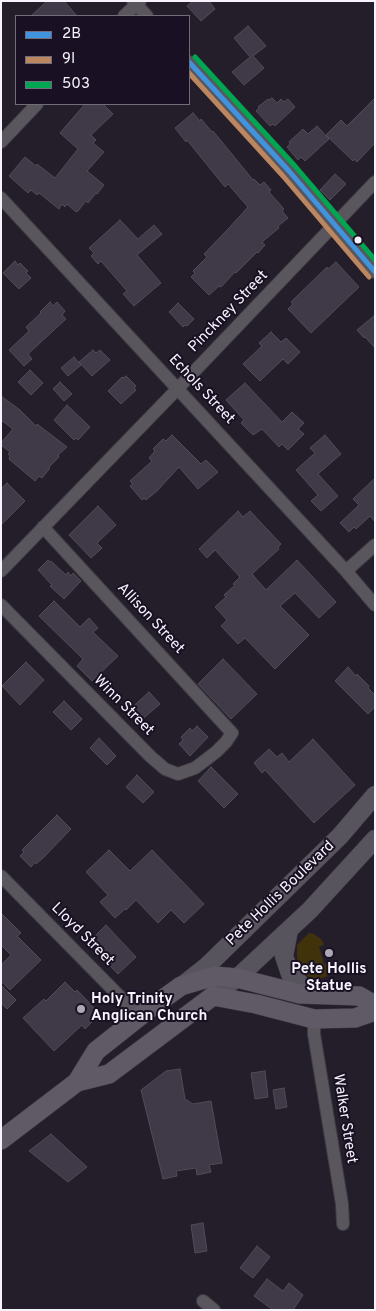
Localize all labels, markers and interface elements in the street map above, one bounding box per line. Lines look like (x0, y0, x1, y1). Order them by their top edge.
legend (15, 15, 190, 105)
text: 2B (62, 25, 81, 44)
text: 9I (62, 50, 75, 69)
text: 503 (62, 75, 90, 94)
unlabelled marker (353, 235, 363, 245)
street label: Pinckney Street (185, 267, 273, 357)
street label: Echols Street (164, 351, 238, 429)
street label: Allison Street (113, 580, 187, 658)
street label: Winn Street (89, 672, 157, 740)
street label: Pete Hollis Boulevard (223, 838, 339, 950)
street label: Lloyd Street (47, 900, 117, 970)
marker: Pete Hollis Statue (323, 947, 335, 959)
place label: Pete Hollis Statue (291, 961, 367, 996)
place label: Holy Trinity Anglican Church (91, 991, 207, 1026)
marker: Holy Trinity Anglican Church (75, 1003, 87, 1015)
street label: Walker Street (328, 1073, 360, 1165)

